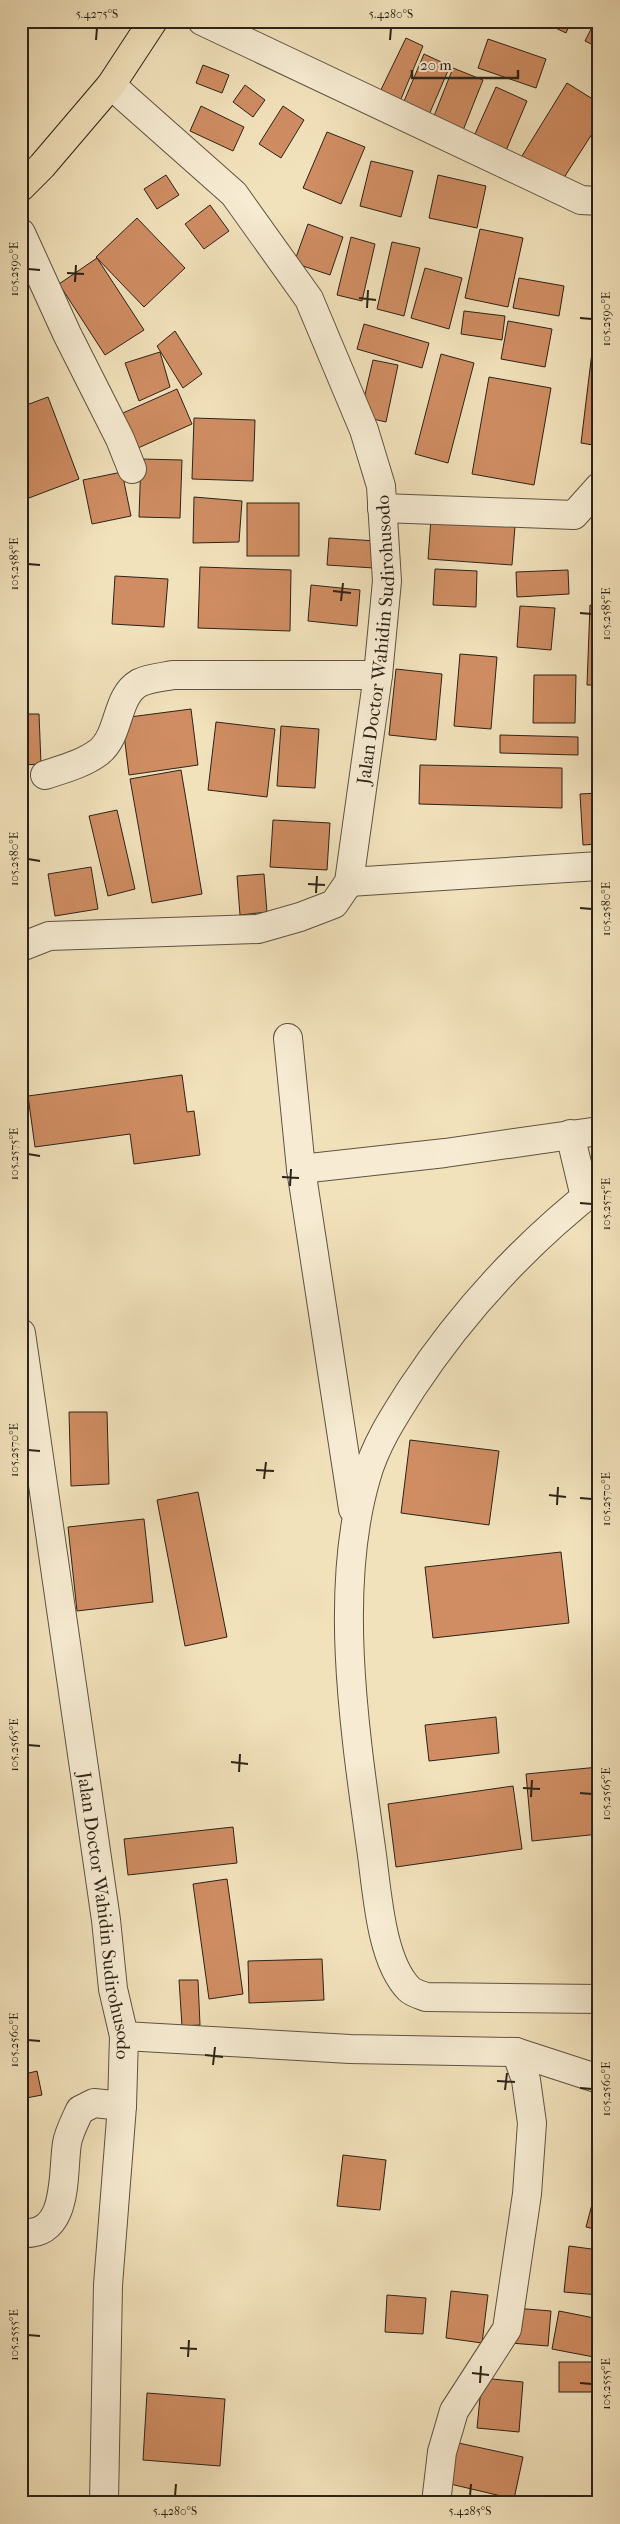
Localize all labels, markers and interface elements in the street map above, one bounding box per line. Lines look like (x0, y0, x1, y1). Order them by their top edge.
text: 5.4275°S (76, 7, 118, 21)
text: 5.4280°S (369, 7, 413, 21)
scale bar (412, 48, 519, 80)
text: 20 m (420, 56, 452, 74)
text: 105.2590°E (7, 242, 21, 296)
text: 105.2590°E (599, 292, 613, 346)
street label: Jalan Doctor Wahidin Sudirohusodo (353, 494, 399, 788)
text: 105.2585°E (7, 538, 21, 590)
text: 105.2585°E (599, 588, 613, 640)
text: 105.2580°E (7, 832, 21, 886)
text: 105.2580°E (599, 882, 613, 936)
text: 105.2575°E (7, 1128, 21, 1180)
text: 105.2575°E (599, 1178, 613, 1230)
text: 105.2570°E (7, 1423, 21, 1477)
text: 105.2570°E (599, 1472, 613, 1526)
text: 105.2565°E (7, 1718, 21, 1772)
text: 105.2565°E (599, 1767, 613, 1821)
street label: Jalan Doctor Wahidin Sudirohusodo (72, 1769, 135, 2060)
text: 105.2560°E (7, 2013, 21, 2067)
text: 105.2560°E (599, 2062, 613, 2116)
text: 105.2555°E (7, 2309, 21, 2361)
text: 105.2555°E (599, 2358, 613, 2410)
text: 5.4280°S (153, 2504, 197, 2518)
text: 5.4285°S (449, 2504, 491, 2518)

